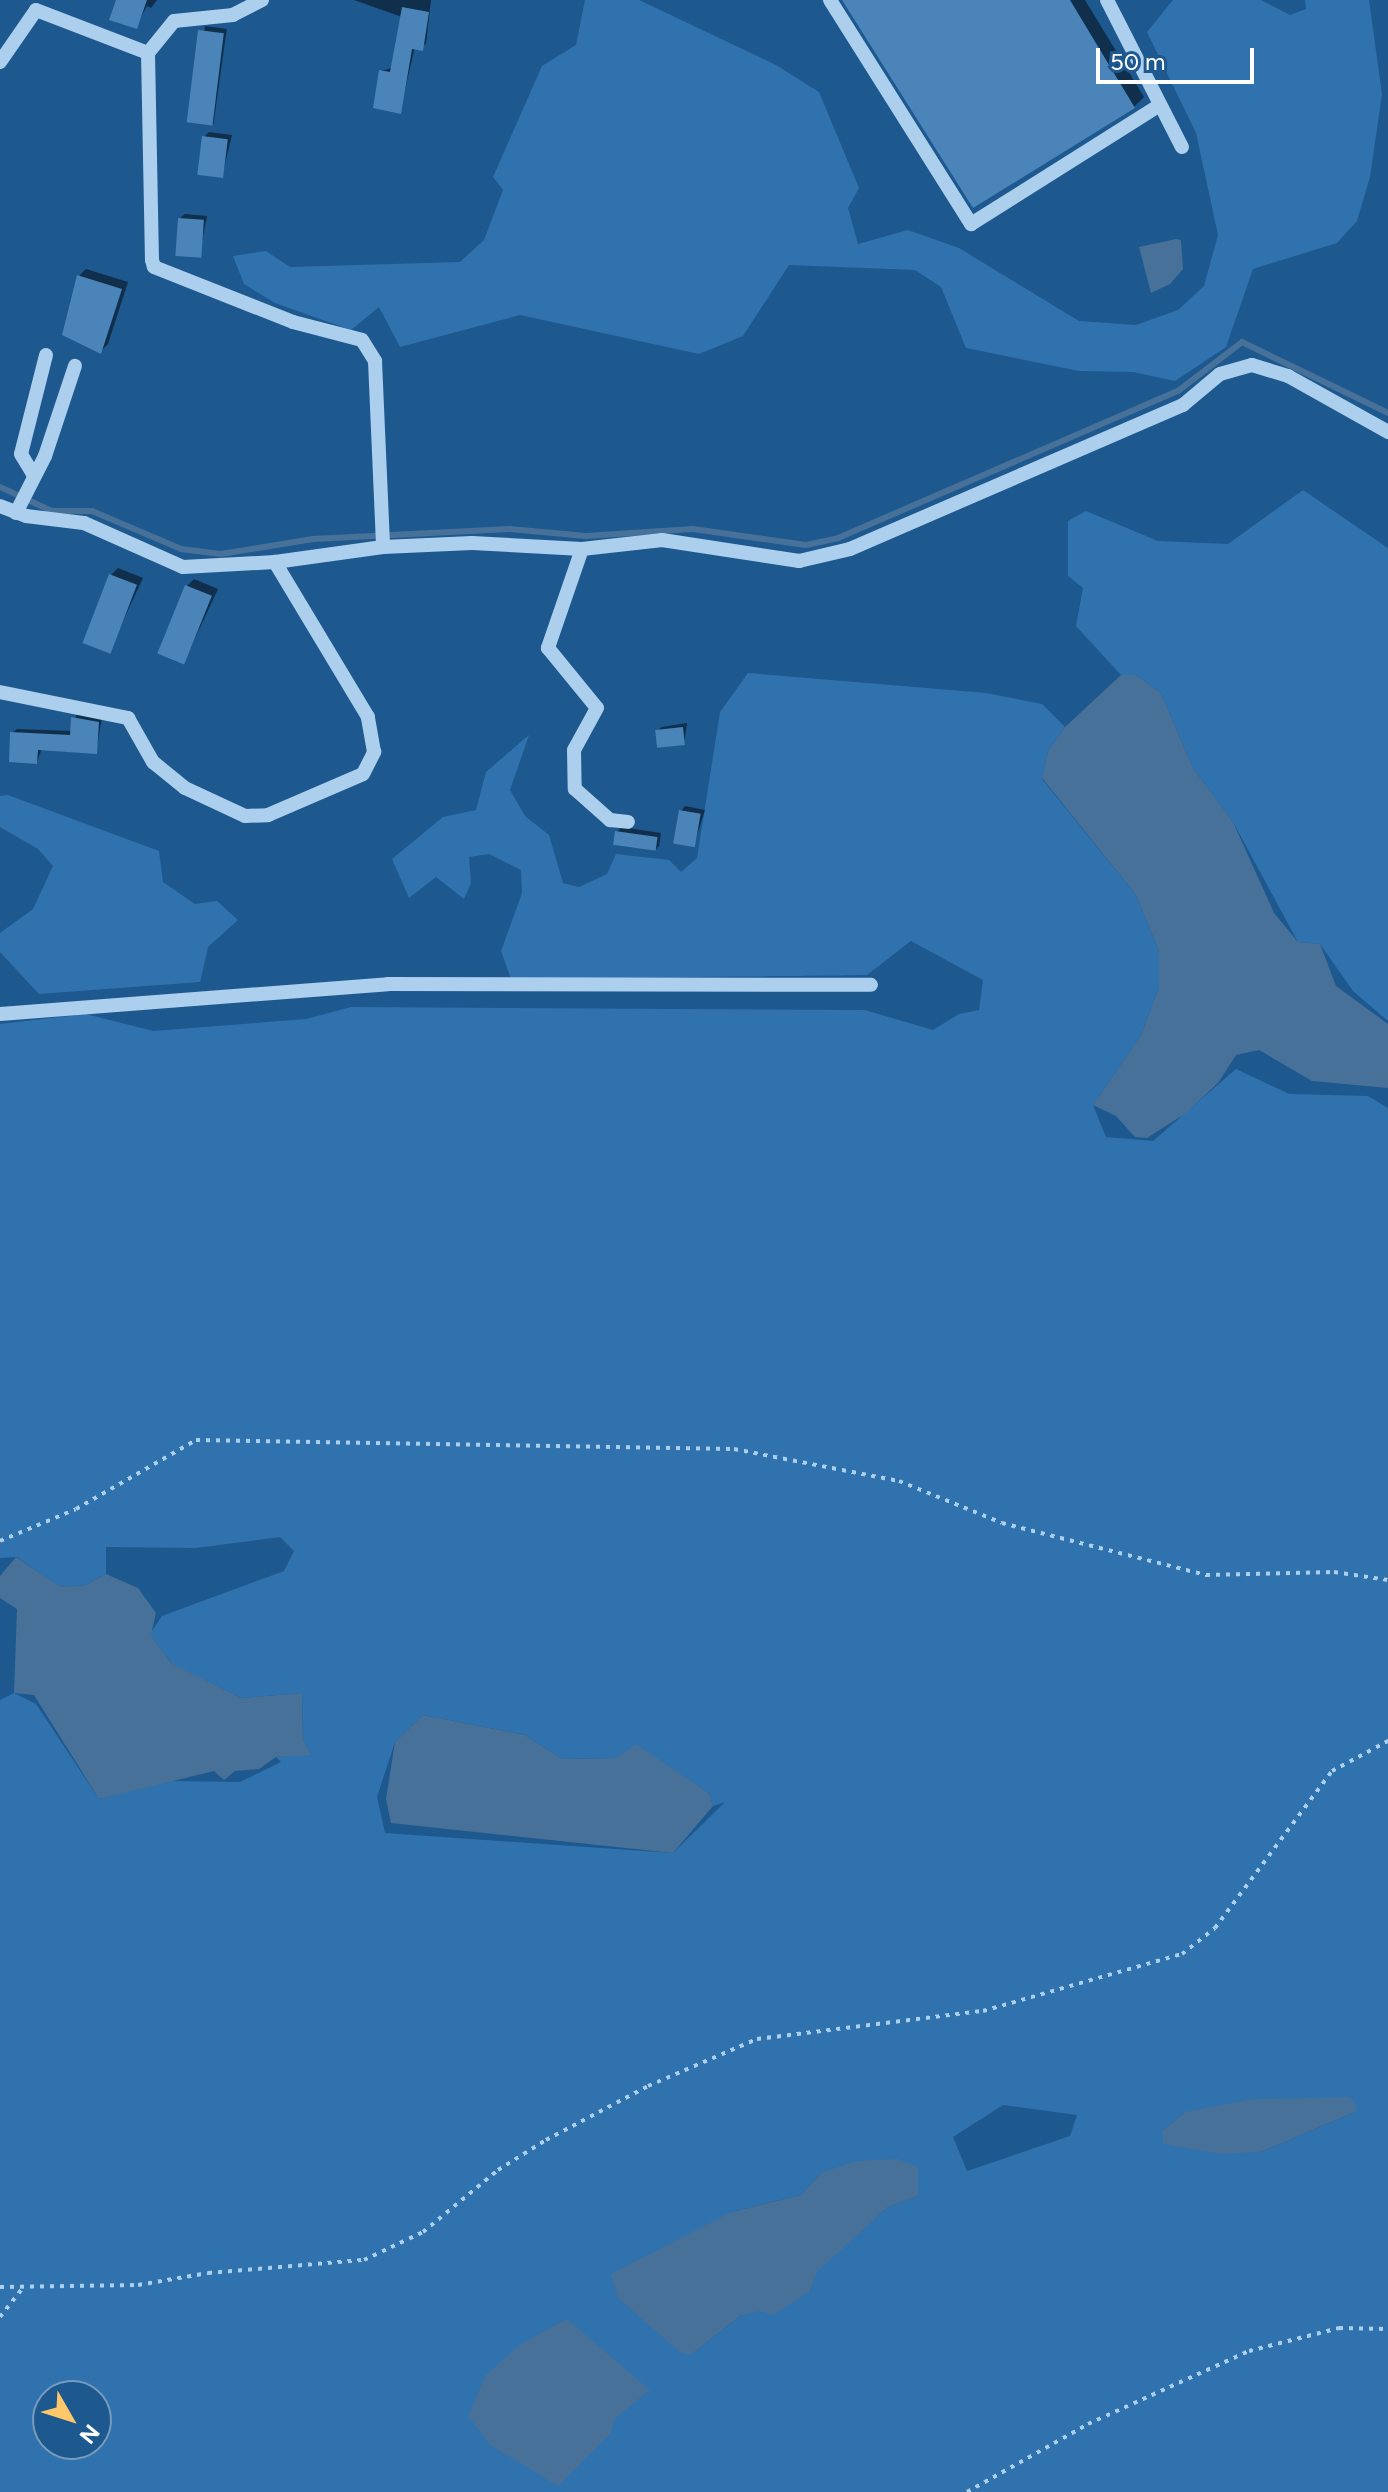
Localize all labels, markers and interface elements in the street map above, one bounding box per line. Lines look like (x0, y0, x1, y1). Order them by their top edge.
scale bar (1100, 32, 1258, 82)
text: 50 m (1110, 47, 1166, 76)
north arrow (32, 2380, 112, 2460)
text: N (74, 2419, 105, 2449)

